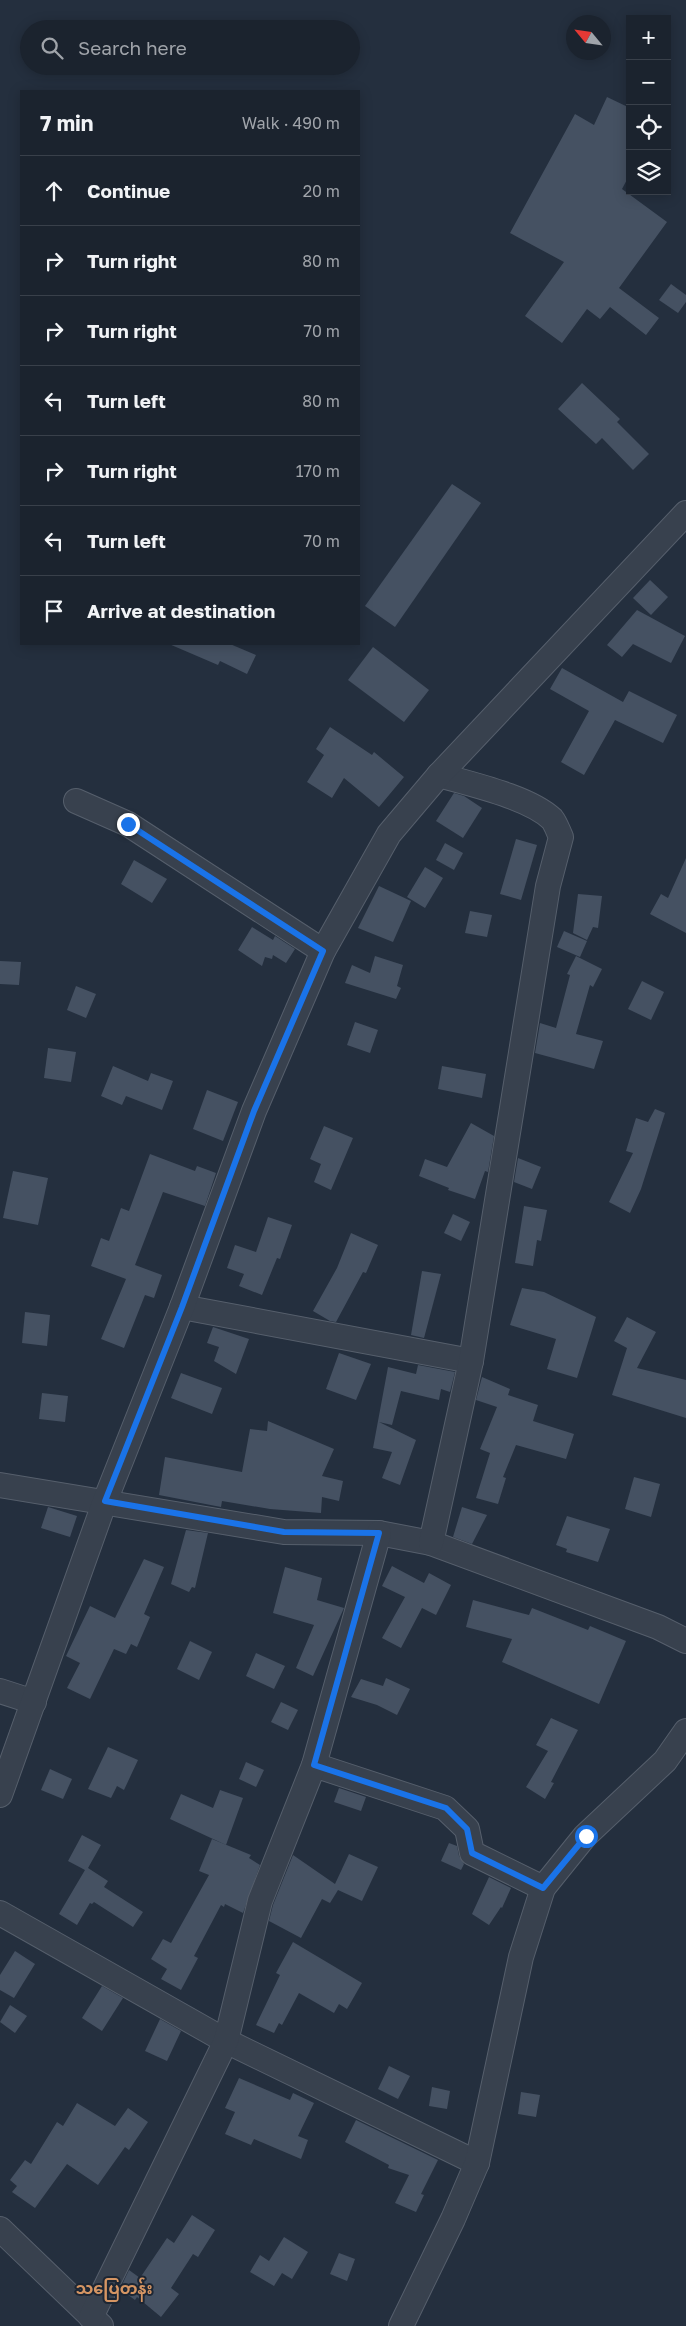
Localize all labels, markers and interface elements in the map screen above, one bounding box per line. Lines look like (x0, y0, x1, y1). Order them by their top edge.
north arrow (566, 15, 611, 60)
map controls (626, 15, 671, 195)
button: + (626, 15, 671, 60)
search box (20, 20, 360, 75)
icon: search (38, 34, 66, 62)
text: Search here (78, 36, 187, 59)
button: − (626, 60, 671, 105)
button: locate (626, 105, 671, 150)
text: 7 min (40, 110, 94, 136)
text: Walk · 490 m (242, 113, 340, 133)
button: layers (626, 150, 671, 195)
icon: ahead (40, 177, 68, 205)
text: Continue (87, 179, 170, 202)
text: 20 m (303, 181, 340, 201)
icon: right (40, 247, 68, 275)
text: Turn right (87, 249, 177, 272)
text: 80 m (302, 251, 340, 271)
icon: right (40, 317, 68, 345)
text: Turn right (87, 319, 177, 342)
text: 70 m (303, 321, 340, 341)
icon: left (40, 387, 68, 415)
text: Turn left (87, 389, 166, 412)
text: 80 m (302, 391, 340, 411)
icon: right (40, 457, 68, 485)
text: Turn right (87, 459, 177, 482)
text: 170 m (296, 461, 340, 481)
icon: left (40, 527, 68, 555)
text: Turn left (87, 529, 166, 552)
text: 70 m (303, 531, 340, 551)
icon: arrive (40, 597, 68, 625)
text: Arrive at destination (87, 599, 275, 622)
route end (117, 813, 140, 836)
route start (575, 1825, 598, 1848)
district label: သပြေတန်း (75, 2277, 153, 2302)

